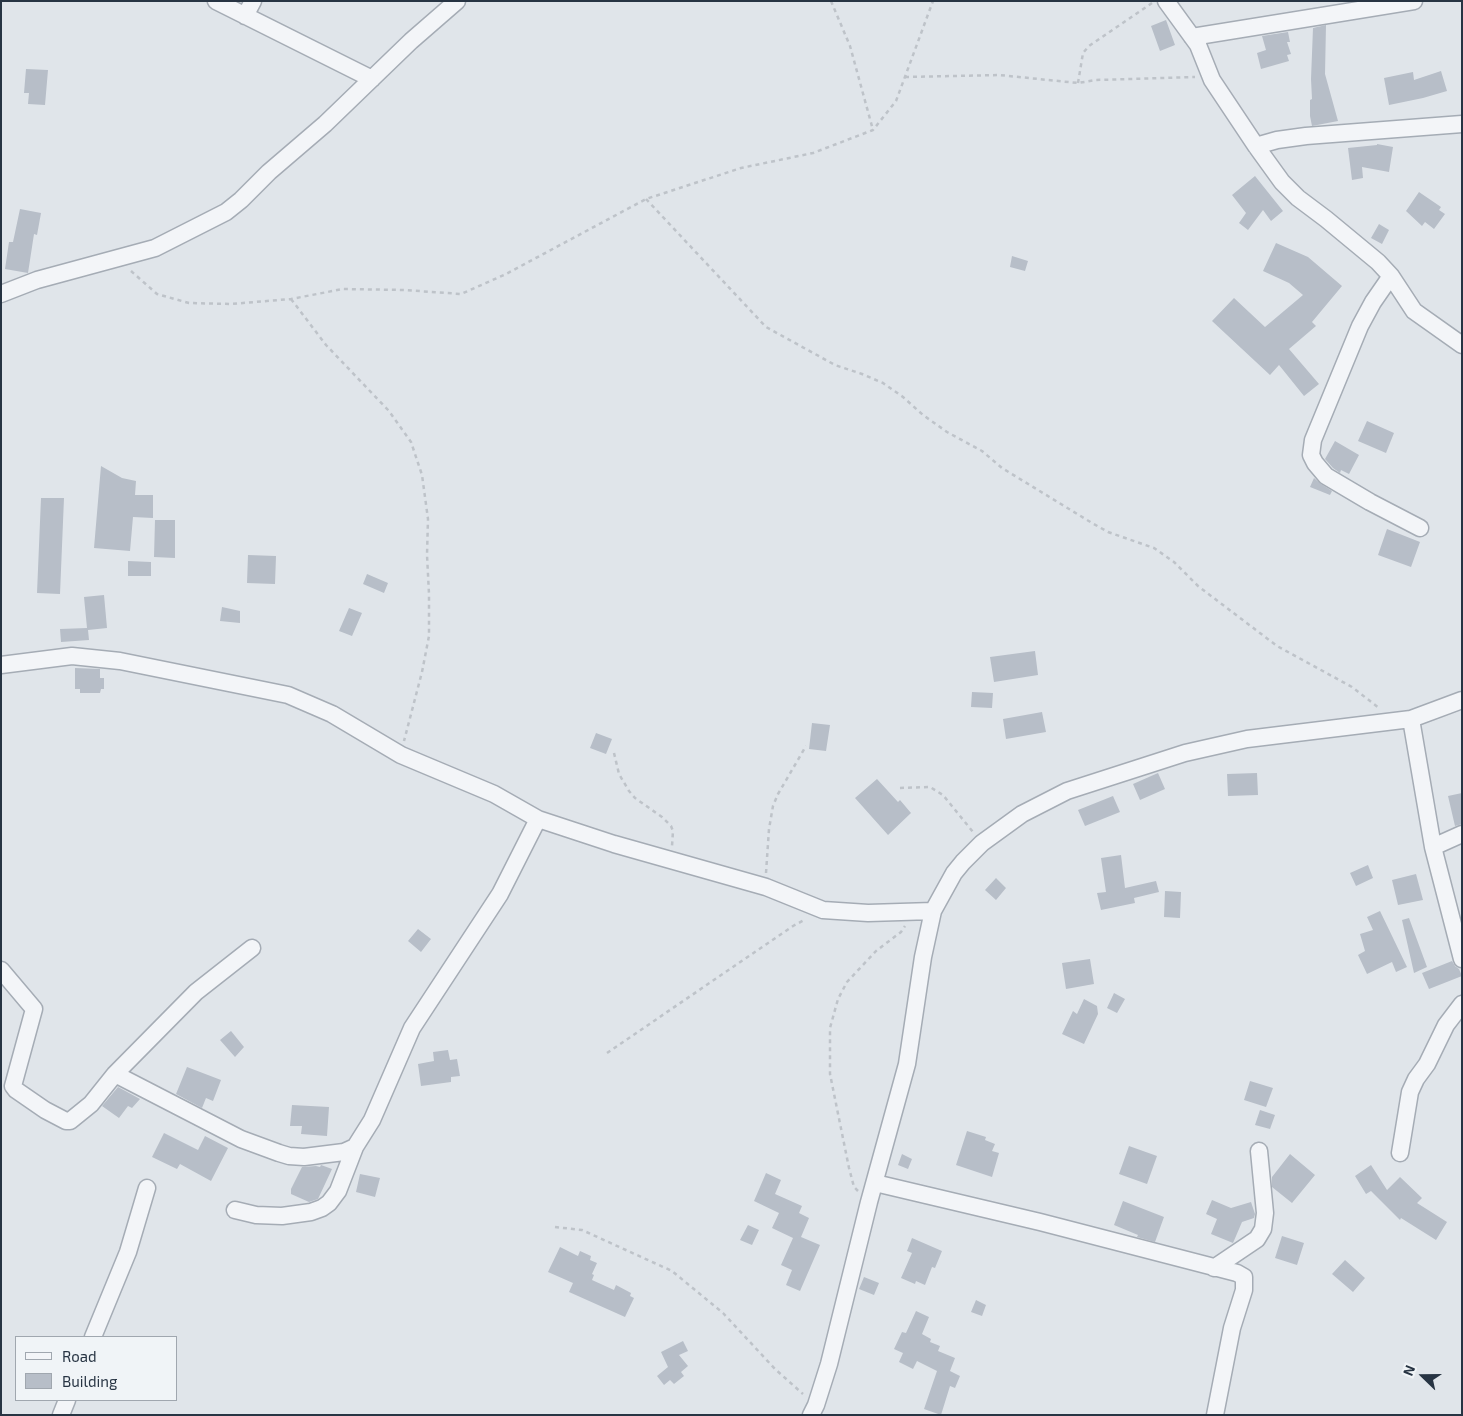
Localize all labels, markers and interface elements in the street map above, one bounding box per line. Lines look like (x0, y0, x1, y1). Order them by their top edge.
legend (15, 1336, 178, 1401)
text: Road (62, 1347, 97, 1365)
north arrow (1398, 1351, 1448, 1401)
text: N (1399, 1362, 1418, 1378)
text: Building (62, 1372, 117, 1390)

